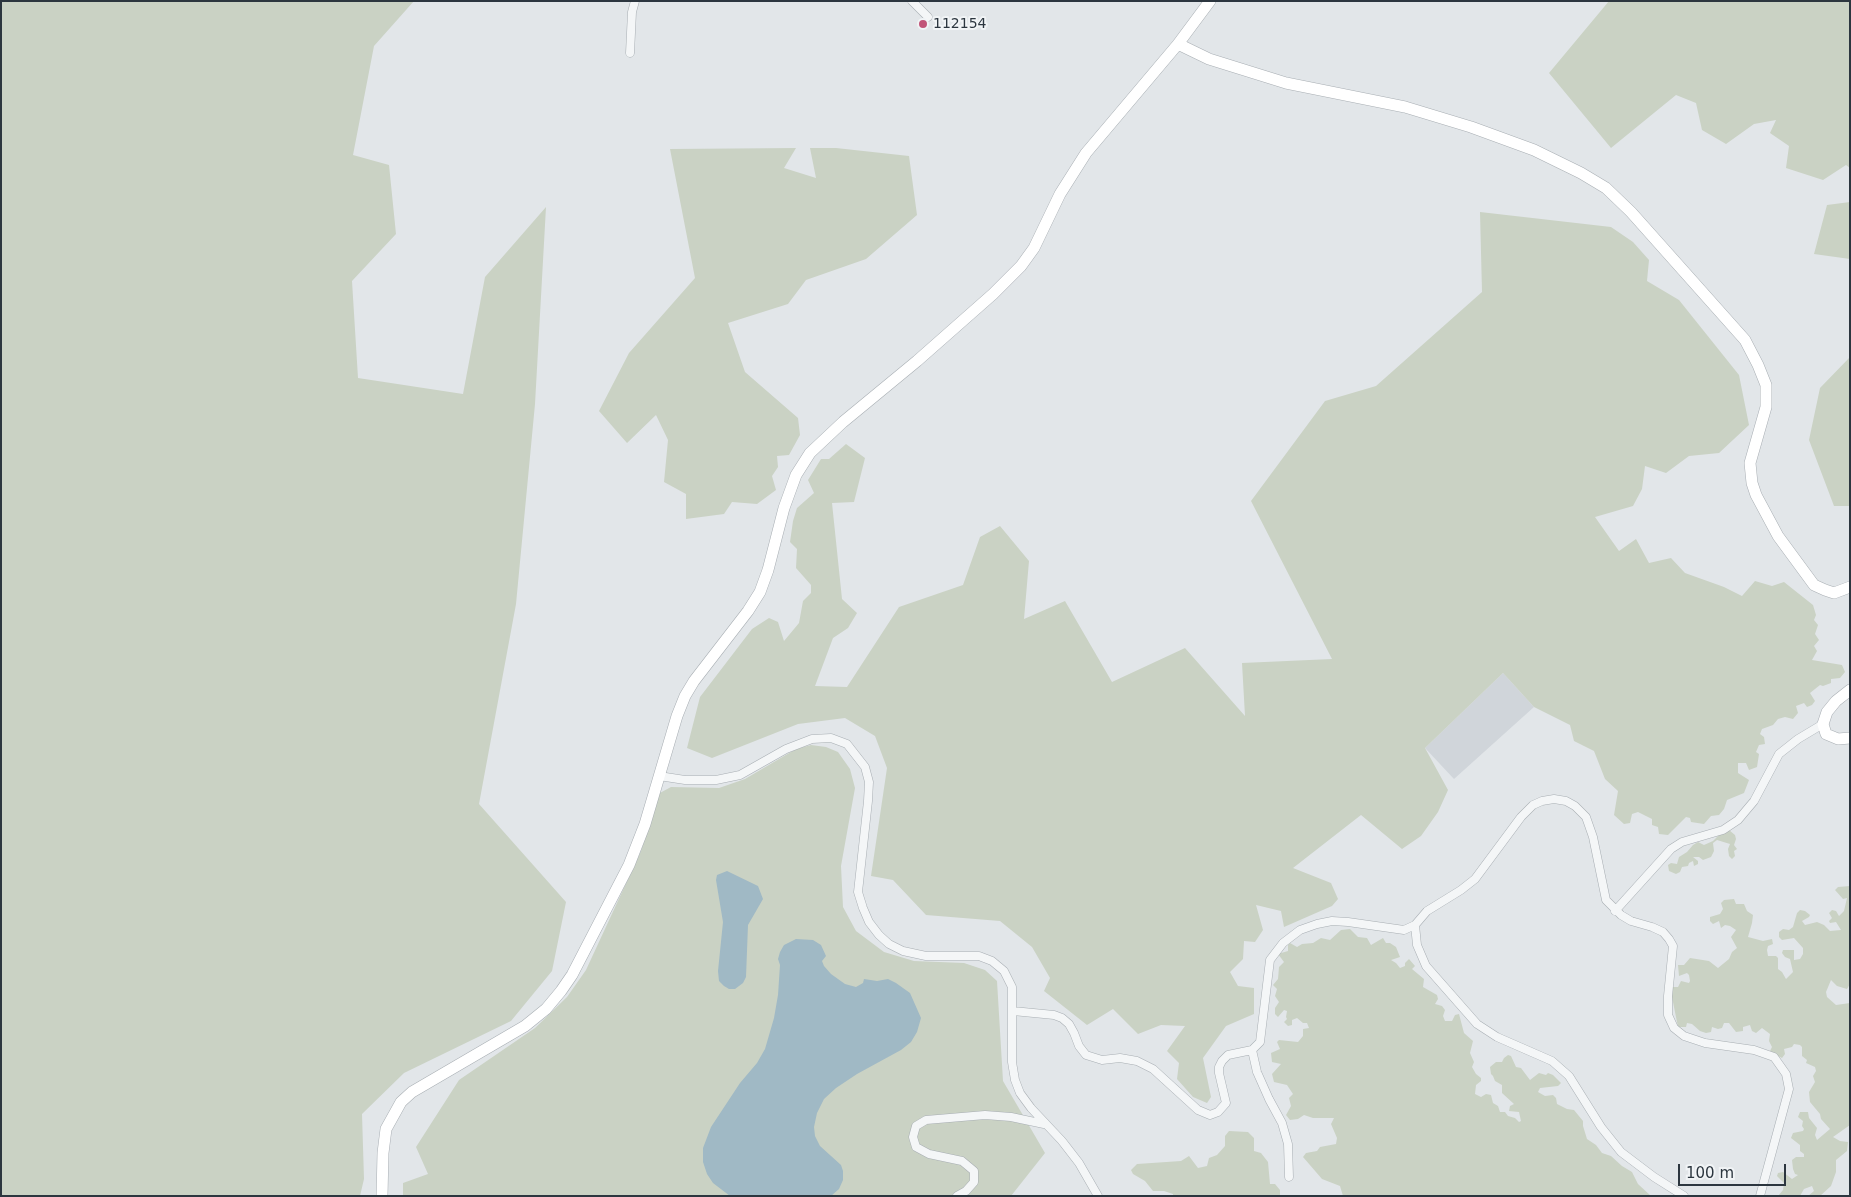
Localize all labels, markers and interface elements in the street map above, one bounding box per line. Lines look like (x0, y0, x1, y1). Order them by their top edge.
place label: 112154 (933, 16, 986, 32)
marker: 112154 (917, 18, 929, 30)
scale bar (1681, 1154, 1788, 1186)
text: 100 m (1686, 1164, 1734, 1182)

